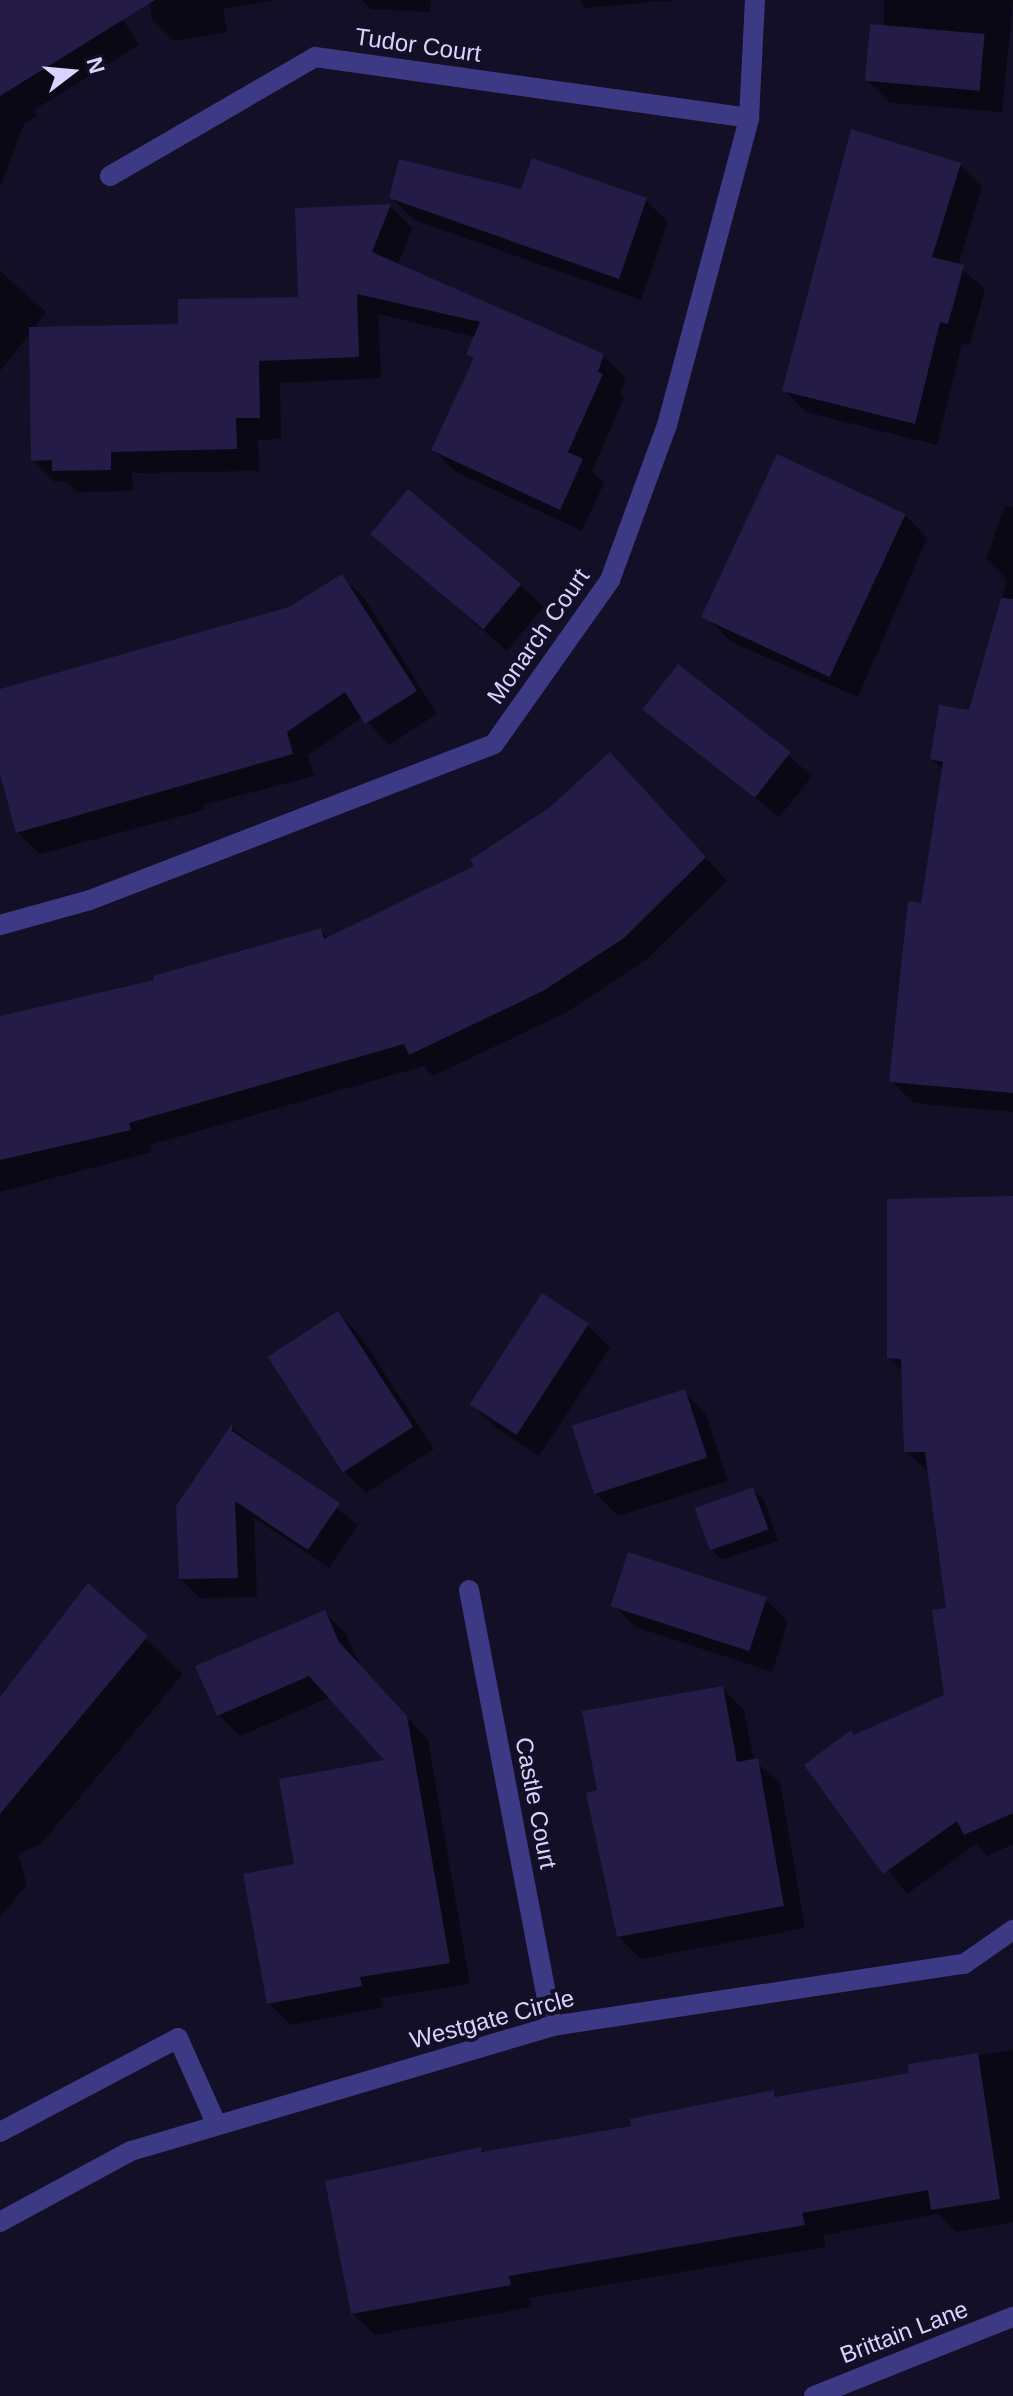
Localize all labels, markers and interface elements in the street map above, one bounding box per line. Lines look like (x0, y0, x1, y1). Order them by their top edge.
street label: Tudor Court (353, 22, 483, 68)
north arrow (32, 32, 112, 112)
text: N (81, 54, 110, 76)
street label: Monarch Court (481, 563, 595, 709)
street label: Castle Court (509, 1735, 563, 1871)
street label: Westgate Circle (407, 1983, 577, 2055)
street label: Brittain Lane (836, 2294, 972, 2370)

